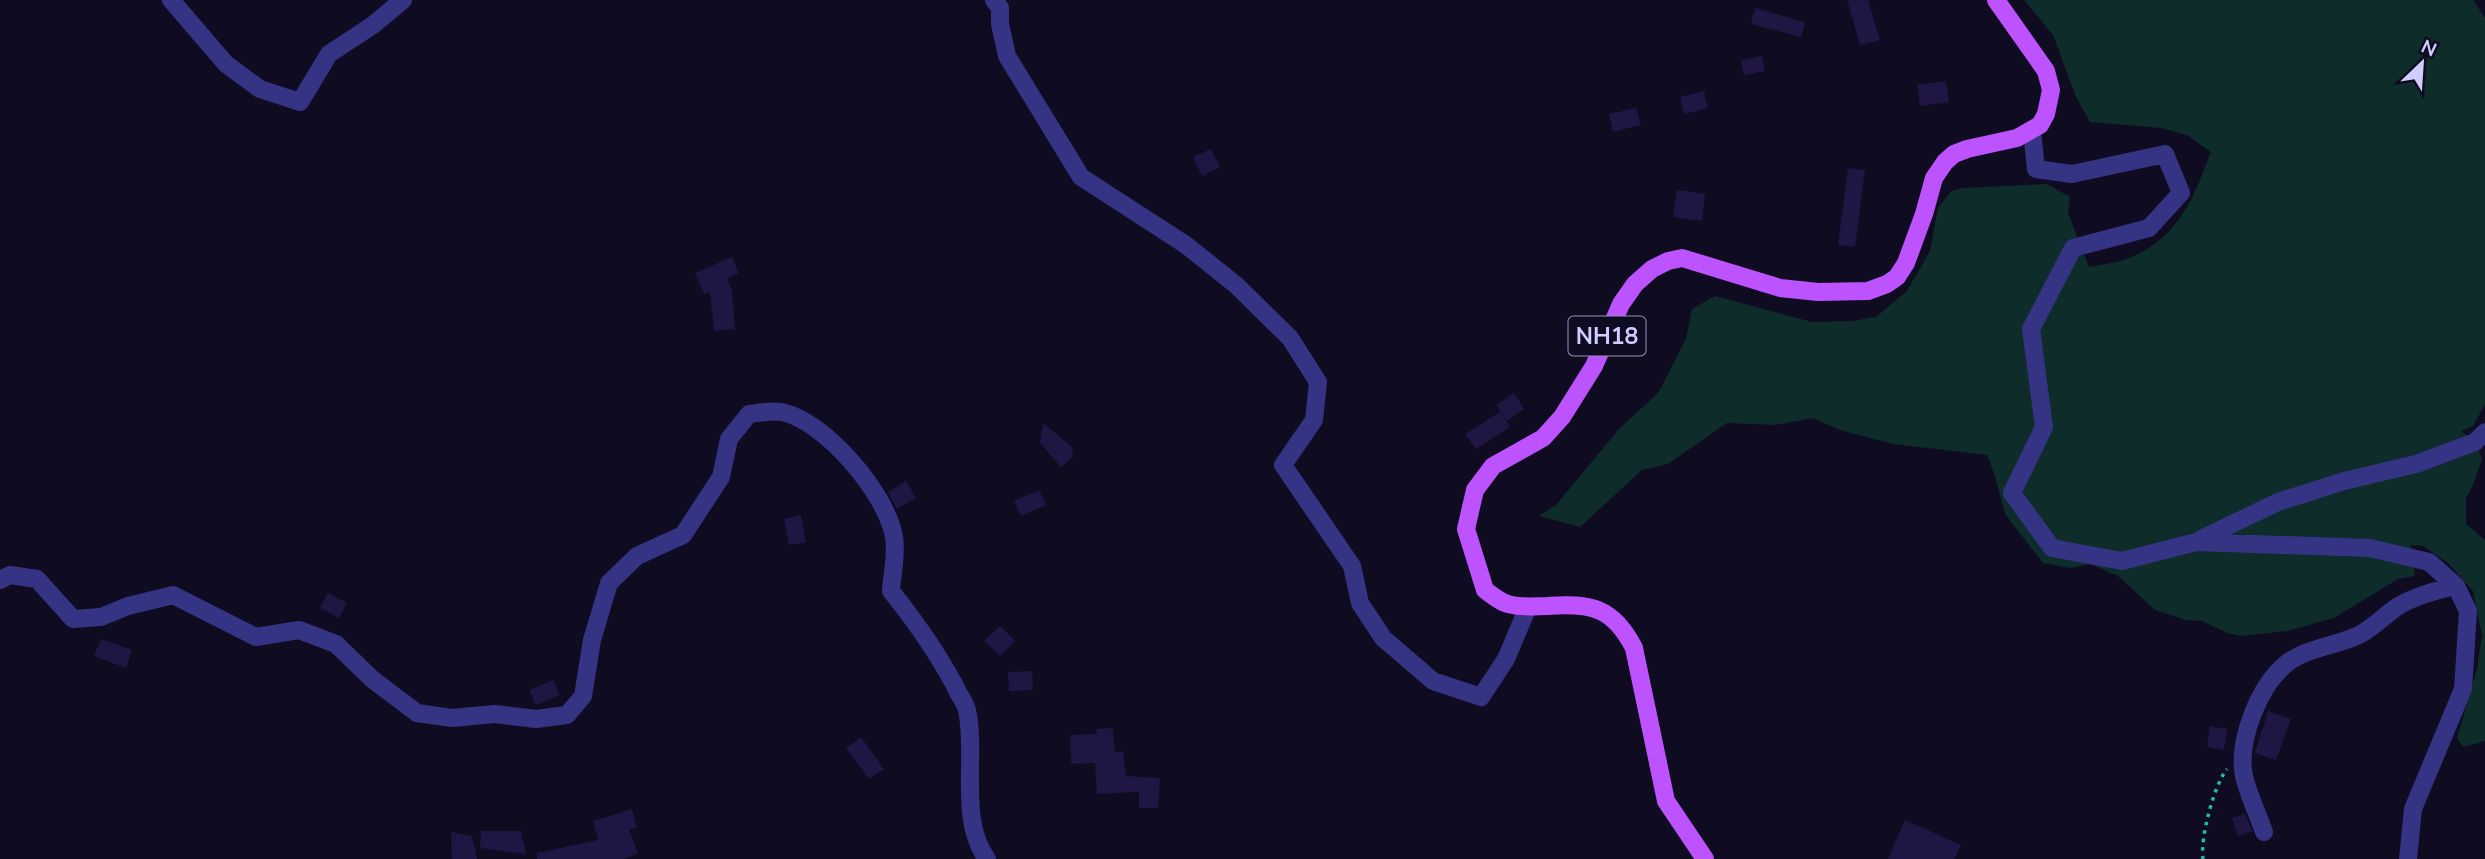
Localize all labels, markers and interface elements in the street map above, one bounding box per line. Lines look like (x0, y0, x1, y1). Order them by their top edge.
north arrow (2387, 28, 2457, 98)
text: N (2417, 34, 2441, 63)
road number: NH18 (1568, 316, 1646, 356)

